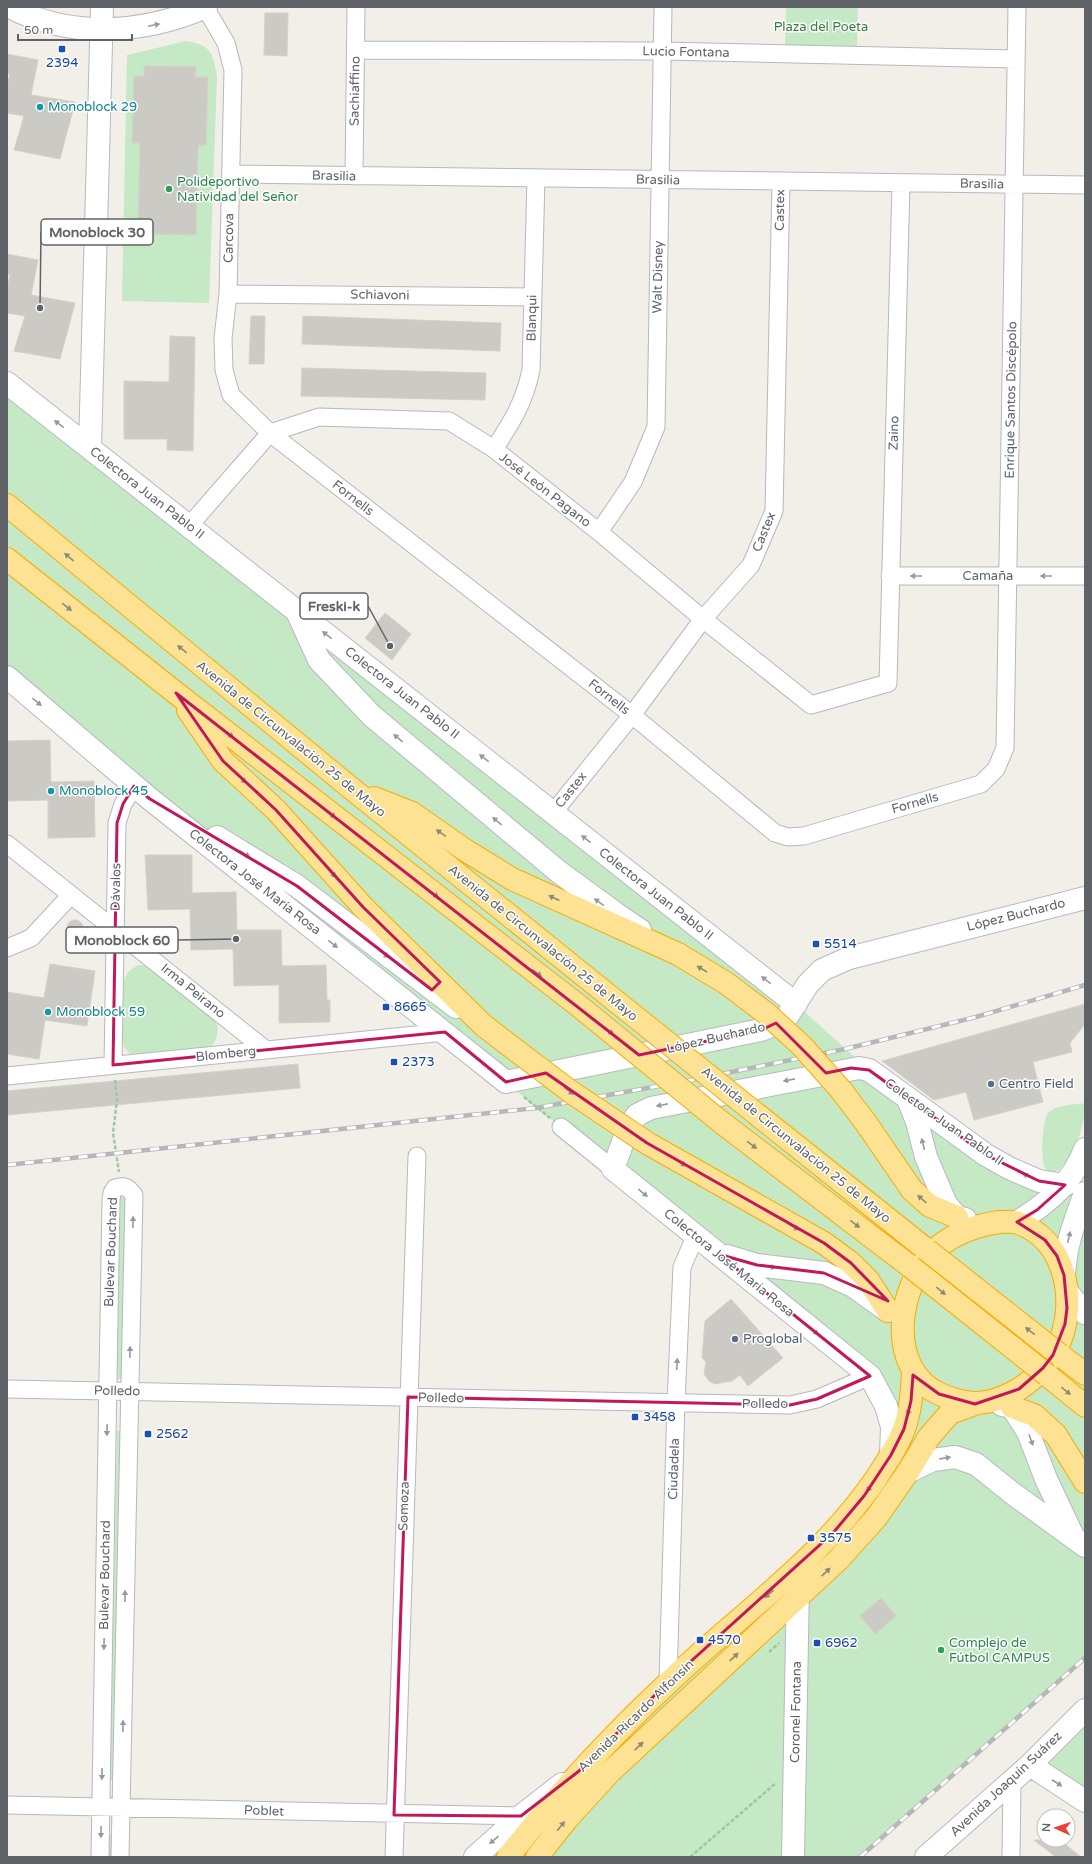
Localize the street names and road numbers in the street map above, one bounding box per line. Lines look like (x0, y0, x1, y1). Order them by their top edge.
street label: Lucio Fontana (642, 43, 730, 61)
street label: Sachiaffino (346, 56, 364, 126)
street label: Brasilia (312, 168, 356, 184)
street label: Brasilia (636, 172, 680, 188)
street label: Brasilia (960, 176, 1004, 192)
street label: Castex (772, 189, 788, 231)
street label: Carcova (221, 213, 237, 263)
street label: Walt Disney (649, 240, 667, 314)
street label: Schiavoni (350, 286, 410, 304)
street label: Blanqui (524, 294, 540, 342)
street label: Enrique Santos Discépolo (1002, 321, 1020, 479)
street label: Zaino (885, 415, 903, 451)
street label: Colectora Juan Pablo II (86, 443, 208, 543)
street label: José León Pagano (496, 449, 594, 531)
street label: Fornells (329, 477, 377, 519)
street label: Castex (749, 510, 779, 554)
street label: Camaña (963, 568, 1013, 584)
street label: Colectora Juan Pablo II (341, 643, 463, 743)
street label: Avenida de Circunvalación 25 de Mayo (193, 657, 389, 821)
street label: Fornells (585, 676, 633, 718)
street label: Castex (552, 769, 590, 811)
street label: Fornells (890, 789, 940, 817)
street label: Colectora José María Rosa (186, 825, 324, 939)
street label: Colectora Juan Pablo II (595, 844, 717, 944)
street label: Avenida de Circunvalación 25 de Mayo (445, 861, 641, 1025)
street label: Dávalos (108, 863, 124, 911)
street label: López Buchardo (965, 895, 1067, 935)
street label: Irma Peirano (157, 960, 229, 1022)
street label: López Buchardo (665, 1019, 767, 1057)
street label: Blomberg (195, 1043, 257, 1065)
street label: Avenida de Circunvalación 25 de Mayo (698, 1063, 894, 1227)
street label: Colectora Juan Pablo II (882, 1075, 1006, 1169)
street label: Bulevar Bouchard (101, 1197, 121, 1307)
street label: Colectora José María Rosa (661, 1205, 797, 1321)
street label: Polledo (94, 1383, 140, 1399)
street label: Polledo (418, 1390, 464, 1406)
street label: Polledo (742, 1396, 788, 1412)
street label: Ciudadela (665, 1438, 683, 1500)
street label: Somoza (395, 1481, 413, 1531)
street label: Bulevar Bouchard (96, 1520, 114, 1630)
street label: Avenida Ricardo Alfonsín (575, 1656, 697, 1776)
street label: Coronel Fontana (787, 1661, 805, 1763)
street label: Avenida Joaquín Suárez (947, 1728, 1065, 1840)
street label: Poblet (244, 1802, 284, 1820)

